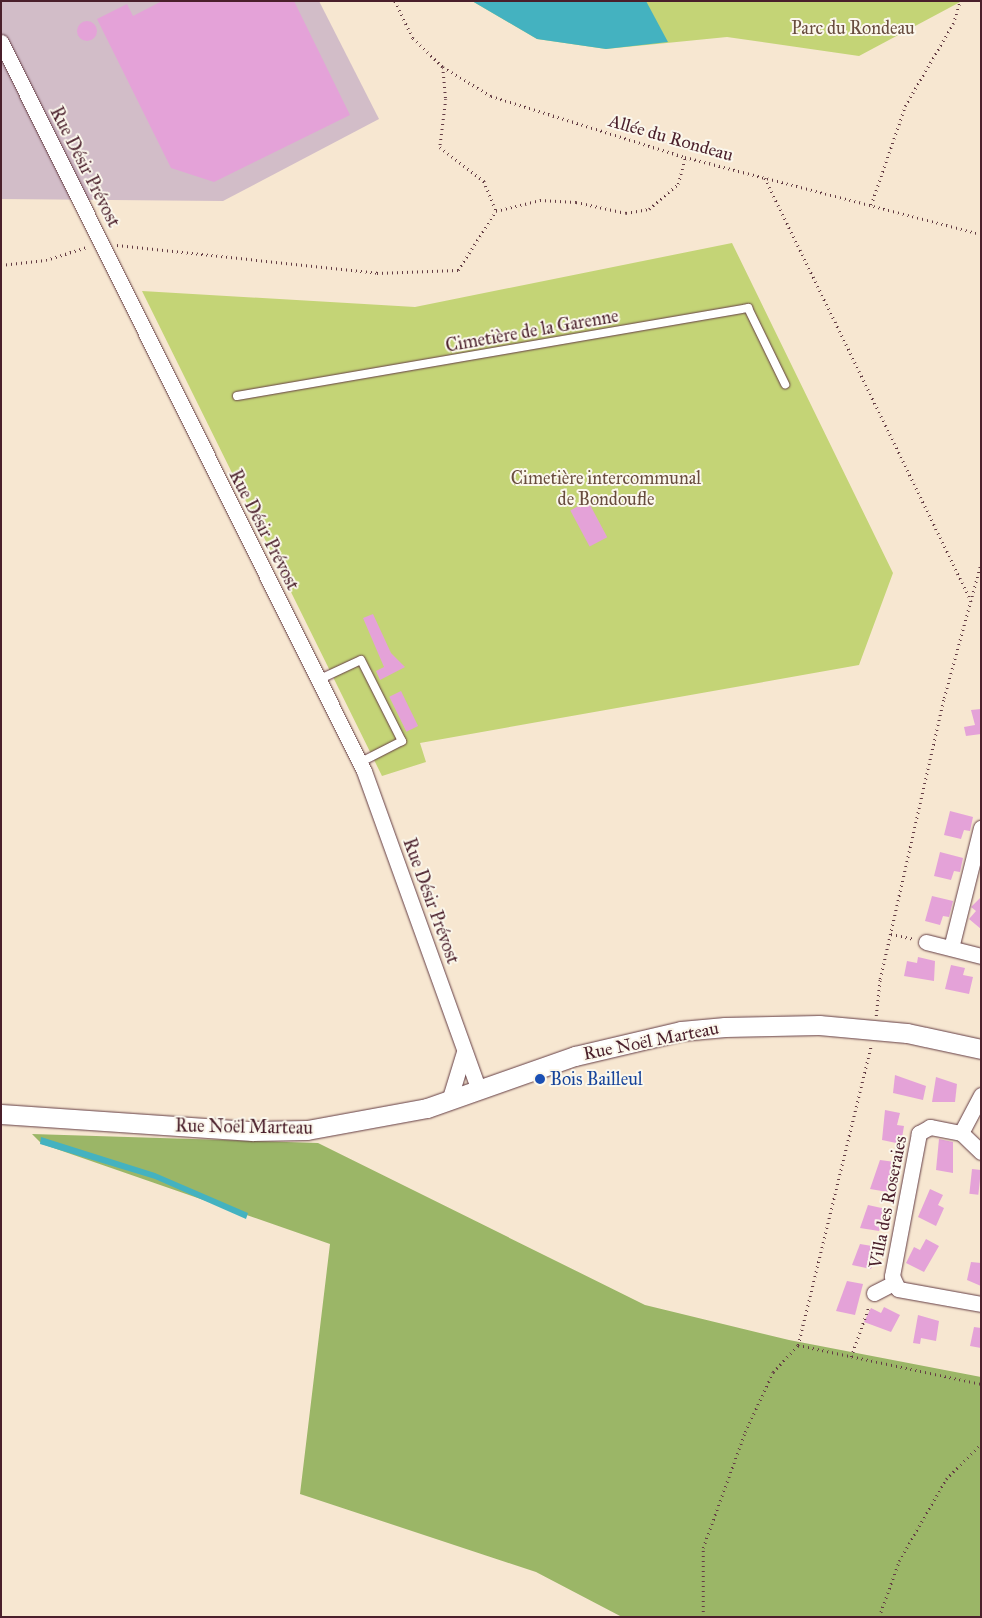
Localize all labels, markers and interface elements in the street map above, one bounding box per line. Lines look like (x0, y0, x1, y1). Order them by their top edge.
park label: Parc du Rondeau (791, 17, 915, 39)
street label: Rue Désir Prévost (45, 103, 125, 231)
street label: Allée du Rondeau (606, 110, 736, 166)
street label: Cimetière de la Garenne (444, 305, 620, 357)
street label: Rue Désir Prévost (224, 466, 304, 594)
park label: Cimetière intercommunal de Bondoufle (511, 468, 701, 510)
street label: Rue Désir Prévost (398, 835, 464, 967)
street label: Rue Noël Marteau (581, 1017, 721, 1065)
place label: Bois Bailleul (550, 1068, 643, 1090)
marker: Bois Bailleul (534, 1073, 546, 1085)
street label: Rue Noël Marteau (175, 1115, 313, 1139)
street label: Villa des Roseraies (865, 1134, 911, 1270)

